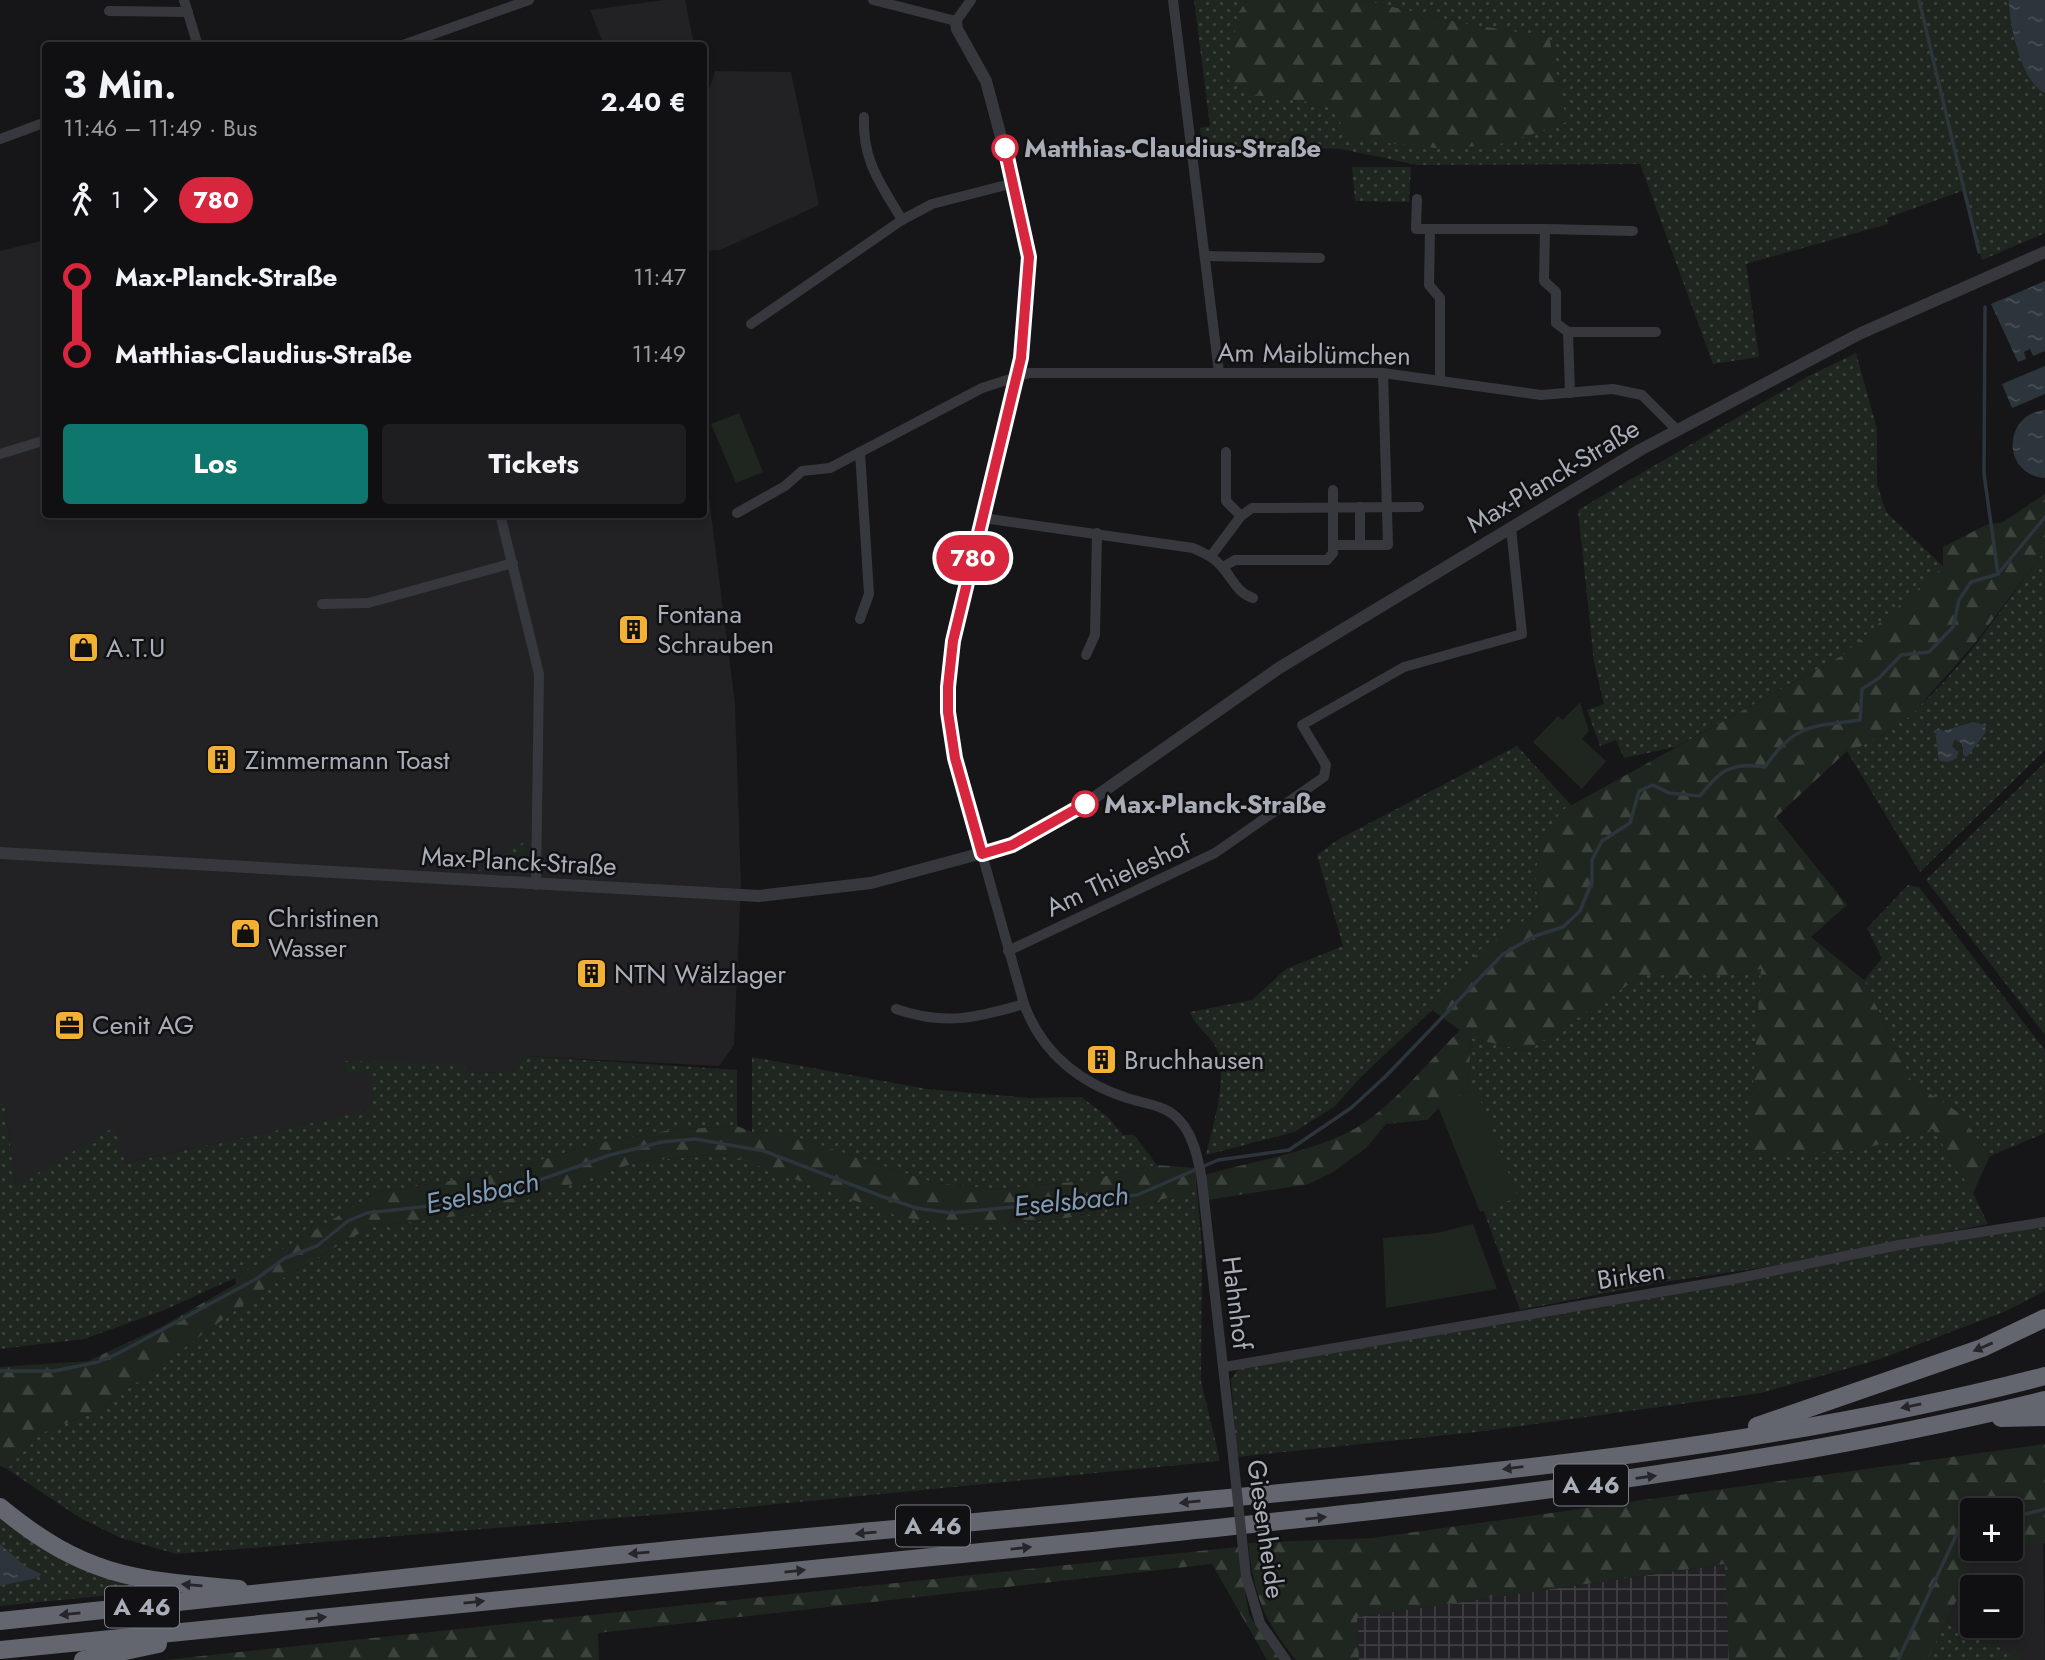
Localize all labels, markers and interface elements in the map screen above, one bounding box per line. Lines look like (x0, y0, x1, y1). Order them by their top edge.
text: 3 Min. (63, 57, 176, 112)
text: 2.40 € (600, 83, 686, 121)
text: 11:46 – 11:49 · Bus (63, 111, 257, 145)
place label: Matthias-Claudius-Straße (1024, 129, 1321, 167)
marker: Matthias-Claudius-Straße (992, 135, 1018, 161)
icon: walk (63, 181, 101, 219)
icon: forward (131, 181, 169, 219)
text: 780 (193, 182, 239, 217)
text: 1 (111, 183, 121, 217)
text: Max-Planck-Straße (115, 258, 337, 296)
text: 11:47 (633, 260, 686, 294)
street label: Am Maiblümchen (1217, 333, 1411, 375)
text: Matthias-Claudius-Straße (115, 335, 412, 373)
text: 11:49 (632, 337, 686, 371)
street label: Max-Planck-Straße (1459, 409, 1647, 543)
button: Los (63, 424, 368, 504)
button: Tickets (382, 424, 686, 504)
line badge: 780 (933, 535, 1013, 581)
text: 780 (950, 540, 996, 575)
place label: Fontana Schrauben (657, 595, 774, 663)
building icon: Fontana Schrauben (617, 612, 651, 646)
place label: A.T.U (106, 629, 165, 667)
shop icon: A.T.U (66, 631, 100, 665)
place label: Zimmermann Toast (245, 741, 450, 779)
building icon: Zimmermann Toast (205, 743, 239, 777)
place label: Max-Planck-Straße (1104, 785, 1326, 823)
marker: Max-Planck-Straße (1072, 791, 1098, 817)
street label: Am Thieleshof (1039, 826, 1197, 926)
street label: Max-Planck-Straße (420, 837, 618, 885)
place label: Christinen Wasser (268, 899, 379, 967)
shop icon: Christinen Wasser (228, 916, 262, 950)
place label: NTN Wälzlager (614, 955, 786, 993)
building icon: NTN Wälzlager (574, 957, 608, 991)
place label: Cenit AG (92, 1006, 194, 1044)
office icon: Cenit AG (52, 1008, 86, 1042)
place label: Bruchhausen (1124, 1041, 1264, 1079)
building icon: Bruchhausen (1084, 1043, 1118, 1077)
water label: Eselsbach (421, 1160, 543, 1225)
water label: Eselsbach (1012, 1174, 1131, 1227)
street label: Birken (1594, 1251, 1668, 1299)
street label: Hahnhof (1212, 1254, 1262, 1352)
one-way arrow (1973, 1342, 1994, 1353)
one-way arrow (1900, 1401, 1922, 1412)
street label: Giesenheide (1237, 1457, 1295, 1601)
one-way arrow (1502, 1462, 1524, 1473)
road number: A 46 (1554, 1464, 1628, 1506)
one-way arrow (1635, 1471, 1657, 1482)
one-way arrow (1178, 1496, 1200, 1507)
map controls (1960, 1498, 2023, 1638)
button: + (1960, 1498, 2023, 1561)
road number: A 46 (896, 1506, 970, 1546)
one-way arrow (1306, 1512, 1328, 1523)
one-way arrow (854, 1527, 876, 1538)
one-way arrow (1010, 1542, 1032, 1553)
one-way arrow (628, 1548, 650, 1559)
one-way arrow (784, 1565, 806, 1576)
button: − (1960, 1575, 2023, 1638)
one-way arrow (181, 1579, 203, 1590)
road number: A 46 (105, 1587, 179, 1628)
one-way arrow (463, 1597, 485, 1608)
one-way arrow (59, 1609, 81, 1620)
one-way arrow (305, 1613, 327, 1624)

